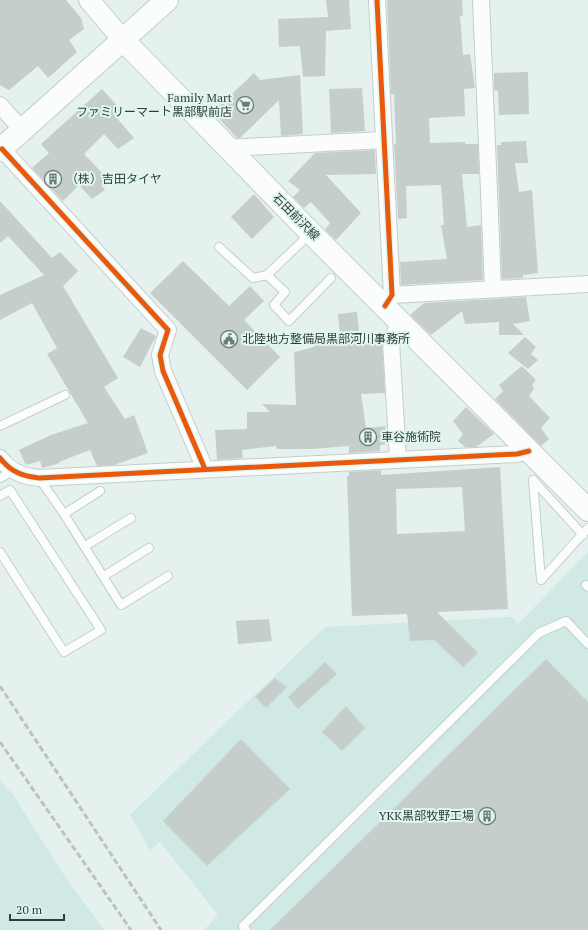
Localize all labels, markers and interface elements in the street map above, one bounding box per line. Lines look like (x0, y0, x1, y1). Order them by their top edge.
place label: Family Mart ファミリーマート黒部駅前店 (76, 90, 233, 119)
supermarket icon: Family Mart ファミリーマート黒部駅前店 (235, 95, 255, 115)
building icon: （株）吉田タイヤ (43, 169, 63, 189)
place label: （株）吉田タイヤ (66, 171, 162, 186)
street label: 石田前沢線 (270, 190, 323, 243)
public building icon: 北陸地方整備局黒部河川事務所 (219, 329, 239, 349)
place label: 北陸地方整備局黒部河川事務所 (242, 331, 410, 346)
building icon: 車谷施術院 (358, 427, 378, 447)
place label: 車谷施術院 (381, 429, 441, 444)
building icon: YKK黒部牧野工場 (477, 806, 497, 826)
place label: YKK黒部牧野工場 (379, 808, 474, 823)
scale bar (10, 896, 64, 922)
text: 20 m (16, 902, 43, 917)

